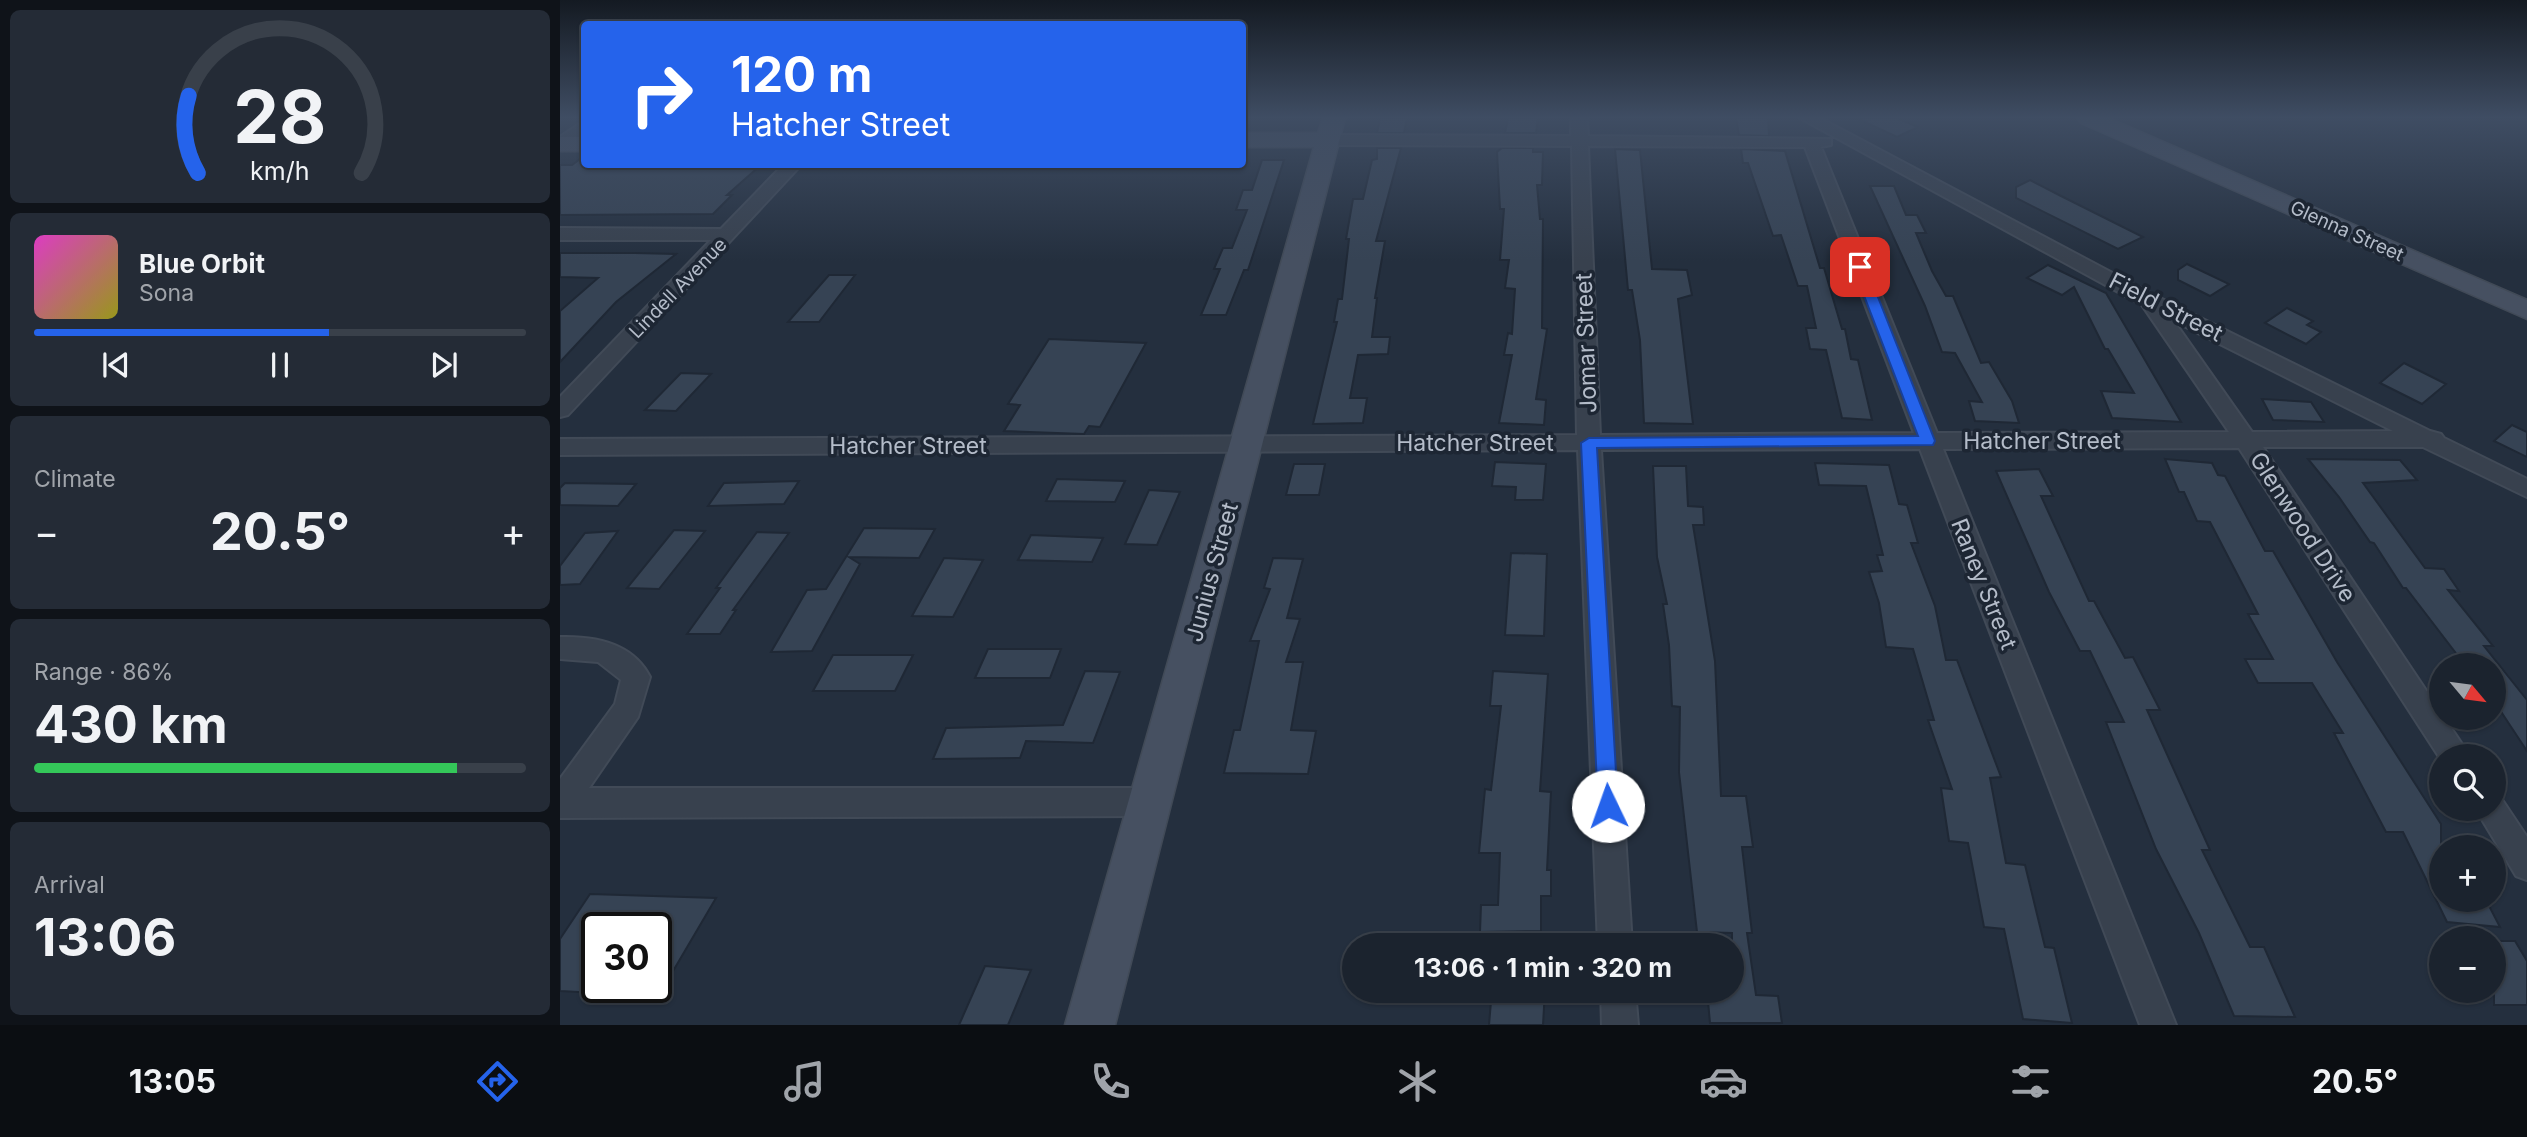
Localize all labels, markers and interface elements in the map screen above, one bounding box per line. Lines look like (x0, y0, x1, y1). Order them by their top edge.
text: 120 m (731, 45, 872, 104)
icon: right (616, 49, 707, 140)
text: 28 (233, 72, 327, 161)
text: Hatcher Street (731, 105, 950, 144)
text: km/h (250, 155, 310, 185)
street label: Glenna Street (2287, 196, 2407, 266)
street label: Lindell Avenue (624, 233, 732, 343)
pin (1830, 237, 1890, 297)
text: Blue Orbit (139, 248, 265, 279)
icon: arrive (1841, 248, 1879, 286)
street label: Field Street (2105, 266, 2228, 348)
street label: Jomar Street (1570, 272, 1602, 413)
text: Sona (139, 279, 194, 307)
icon: previous (97, 346, 135, 384)
icon: pause (261, 346, 299, 384)
icon: next (425, 346, 463, 384)
street label: Hatcher Street (1963, 427, 2121, 455)
street label: Hatcher Street (1396, 429, 1554, 457)
street label: Hatcher Street (829, 432, 987, 460)
street label: Glenwood Drive (2244, 447, 2362, 607)
text: Climate (34, 465, 116, 493)
street label: Junius Street (1180, 499, 1244, 645)
text: 20.5° (210, 500, 350, 563)
text: − (34, 509, 59, 555)
text: + (501, 509, 526, 555)
street label: Raney Street (1945, 515, 2023, 654)
north arrow (2429, 653, 2506, 730)
map controls (2429, 653, 2506, 1003)
text: Range · 86% (34, 658, 173, 686)
text: 430 km (34, 693, 228, 756)
button: search (2429, 744, 2506, 821)
position arrow (1571, 769, 1645, 843)
button: + (2429, 835, 2506, 912)
text: Arrival (34, 871, 105, 899)
text: 13:06 (34, 906, 176, 969)
speed limit sign: 30 (581, 912, 672, 1003)
button: − (2429, 926, 2506, 1003)
text: 13:06 · 1 min · 320 m (1414, 952, 1672, 983)
icon: directions (473, 1057, 522, 1106)
icon: music (780, 1057, 829, 1106)
icon: phone (1086, 1057, 1135, 1106)
icon: climate (1393, 1057, 1442, 1106)
icon: car (1699, 1057, 1748, 1106)
icon: filters (2006, 1057, 2055, 1106)
text: 13:05 (129, 1062, 216, 1101)
text: 20.5° (2312, 1062, 2398, 1101)

